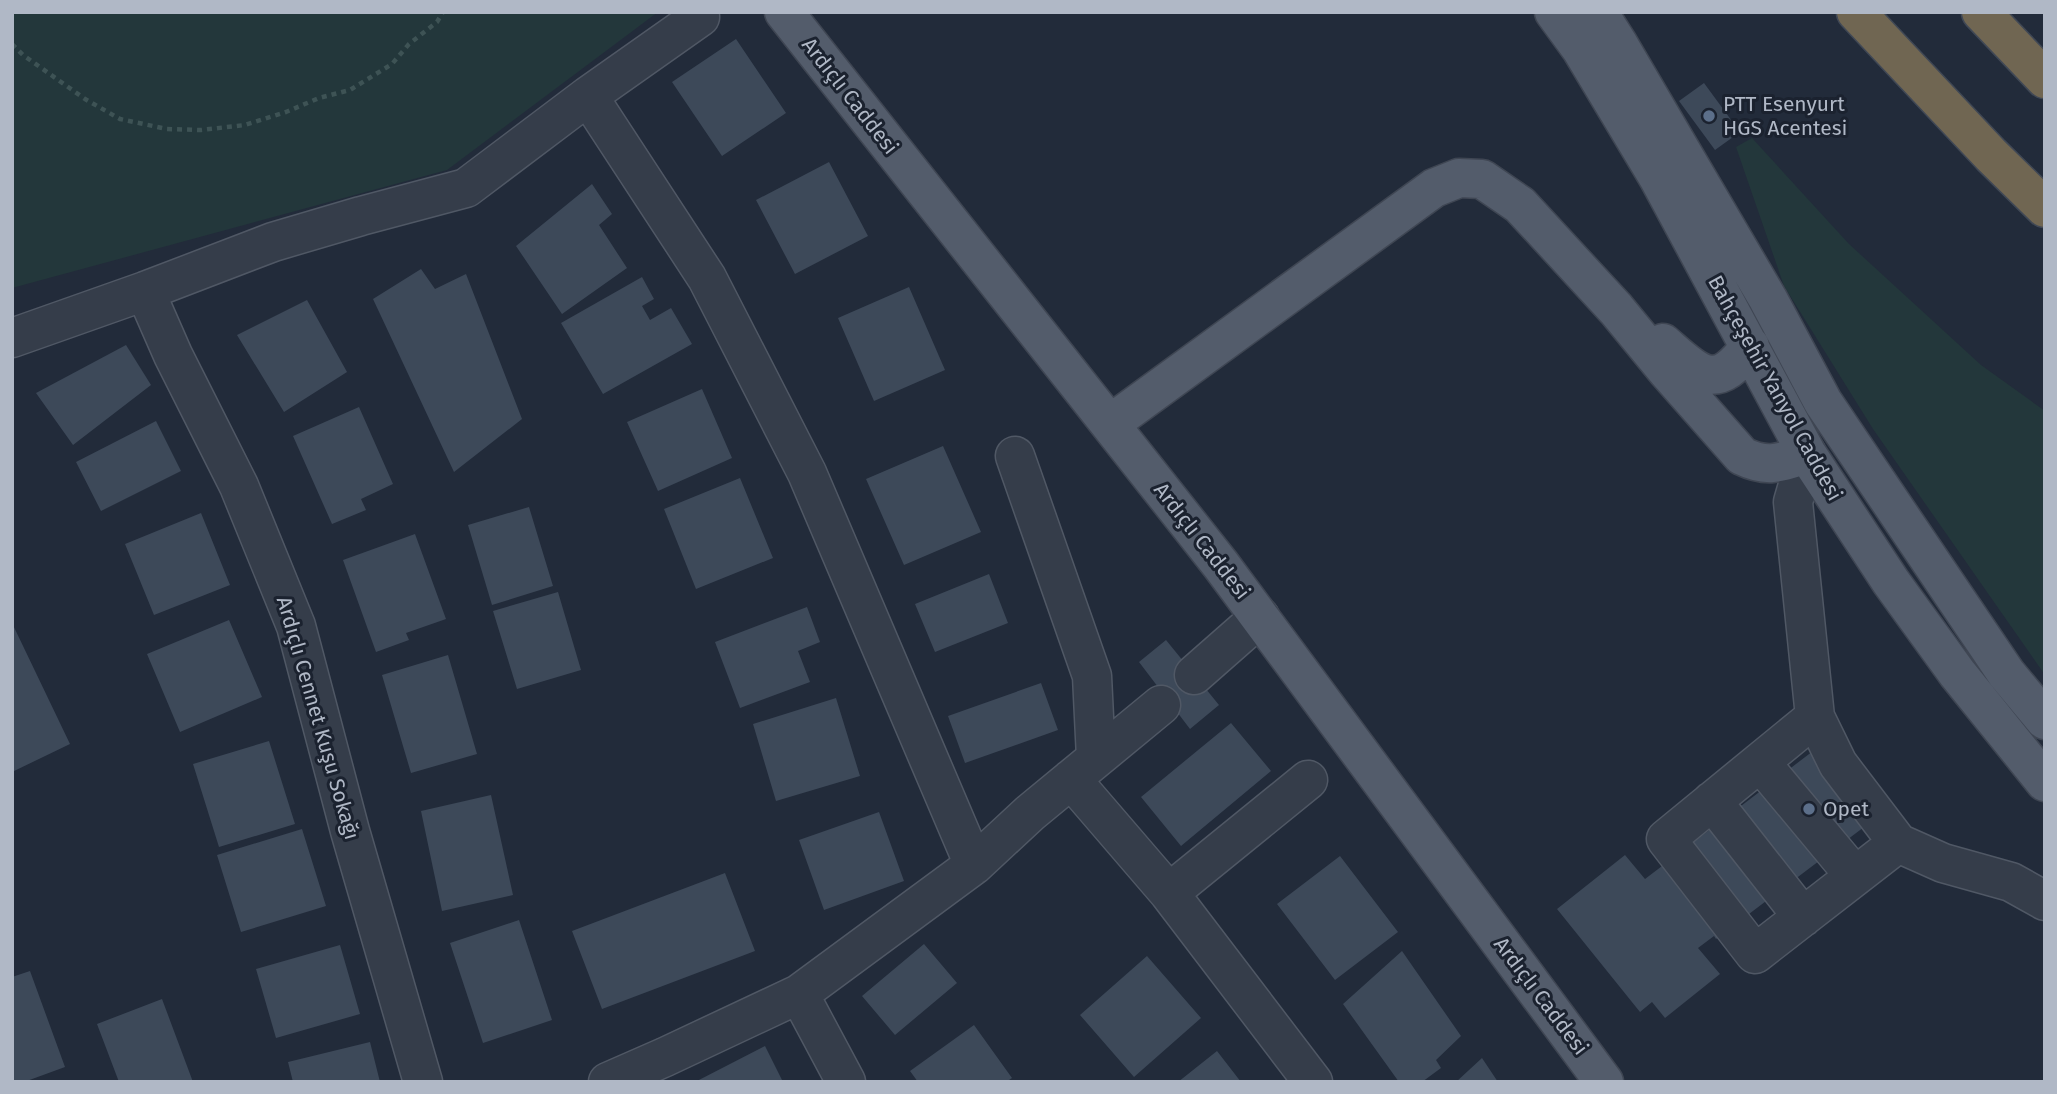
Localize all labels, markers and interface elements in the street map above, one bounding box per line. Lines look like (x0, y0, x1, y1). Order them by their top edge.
street label: Ardıçlı Caddesi (796, 32, 904, 160)
place label: PTT Esenyurt HGS Acentesi (1723, 91, 1847, 141)
marker: PTT Esenyurt HGS Acentesi (1701, 108, 1717, 124)
street label: Bahçeşehir Yanyol Caddesi (1702, 271, 1848, 505)
street label: Ardıçlı Caddesi (1148, 477, 1256, 605)
street label: Ardıçlı Cennet Kuşu Sokağı (271, 593, 365, 843)
place label: Opet (1823, 796, 1869, 822)
marker: Opet (1801, 801, 1817, 817)
street label: Ardıçlı Caddesi (1488, 932, 1594, 1060)

